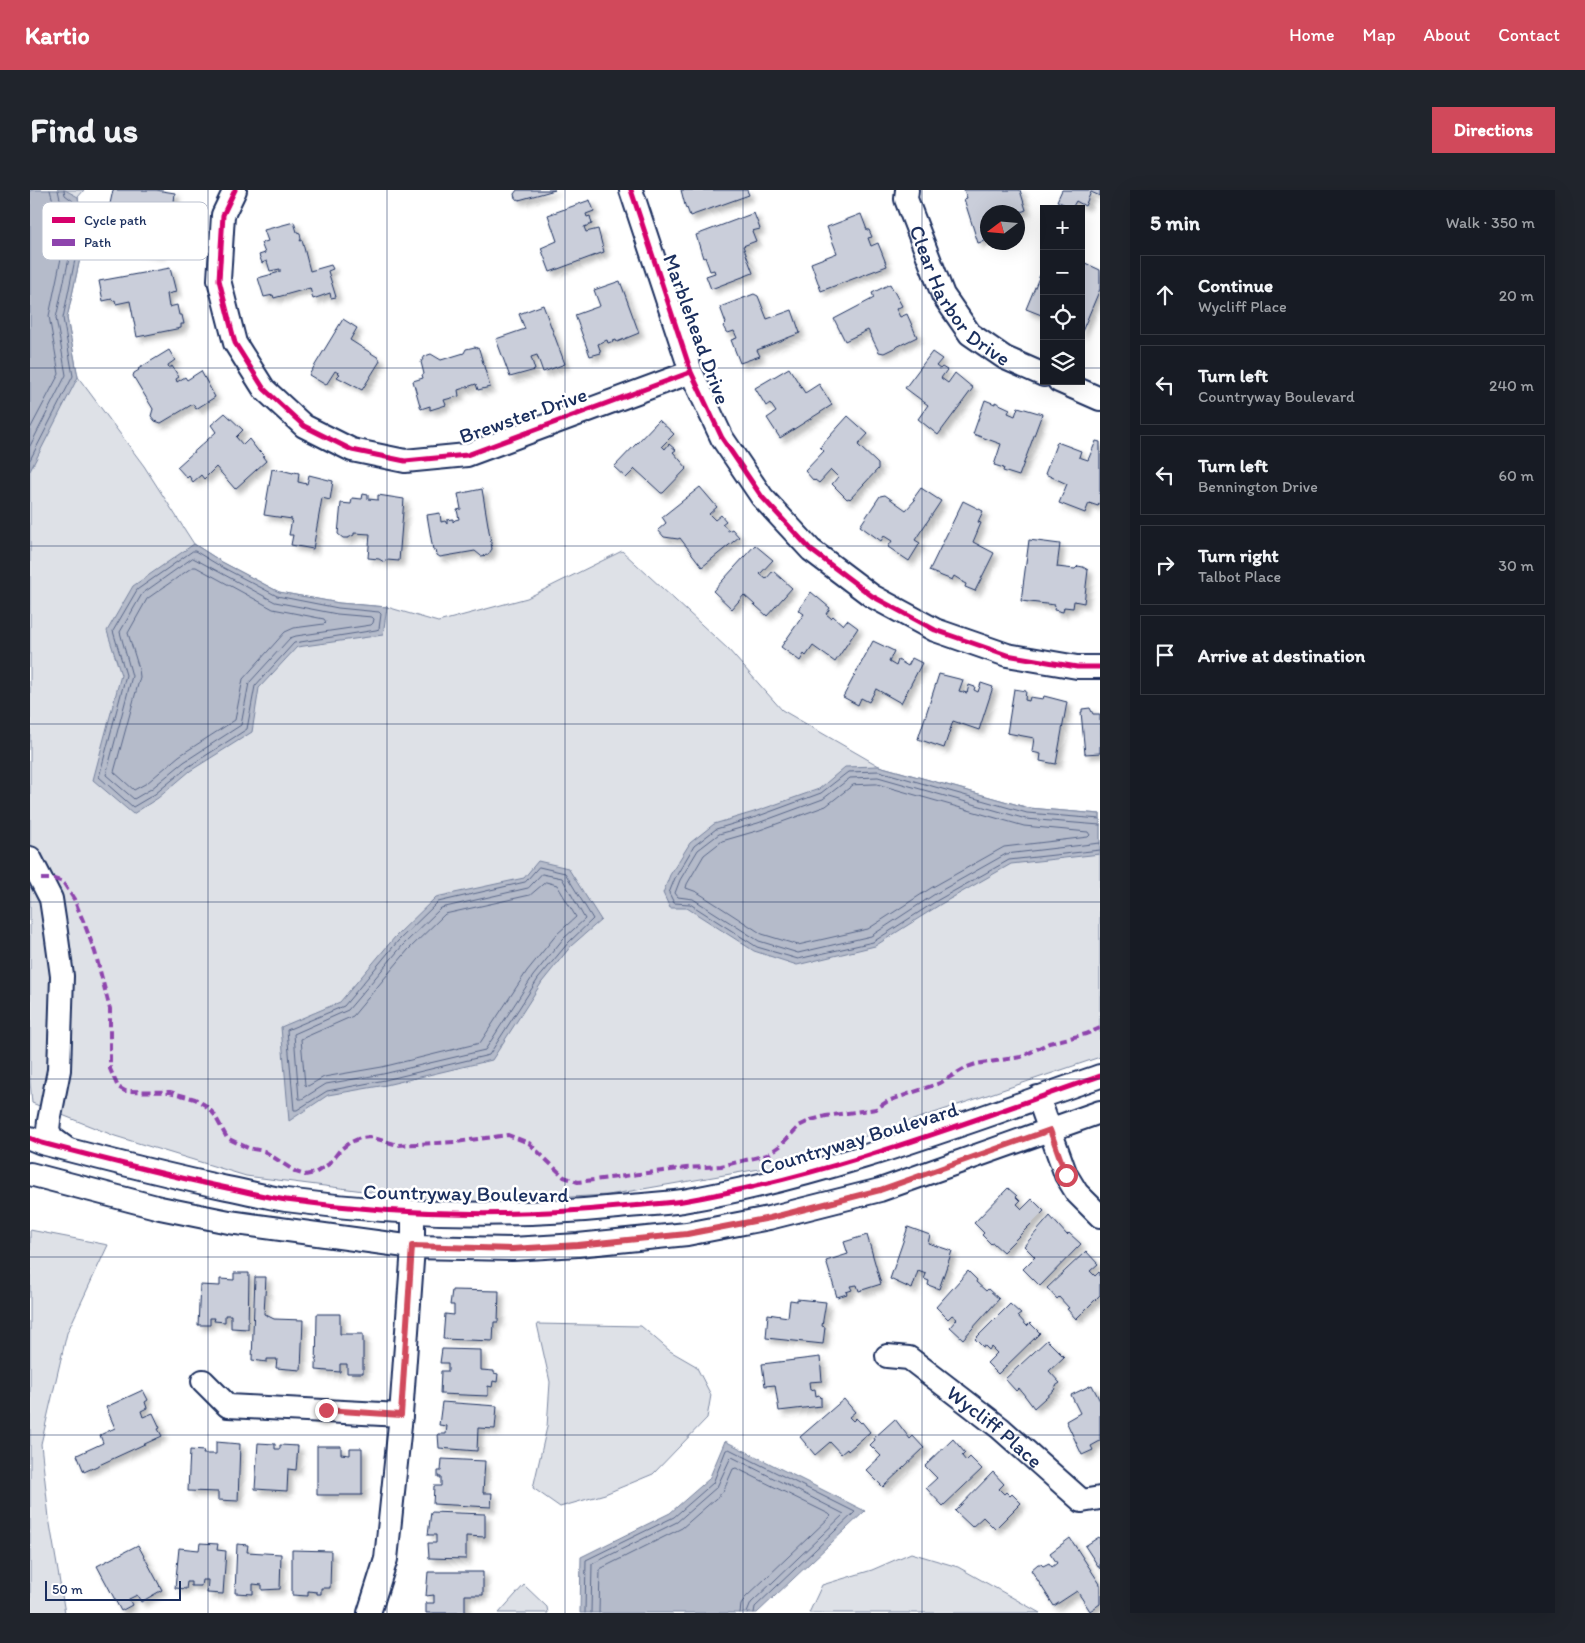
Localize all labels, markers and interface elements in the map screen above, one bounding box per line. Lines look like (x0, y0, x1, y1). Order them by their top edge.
text: Kartio (25, 21, 90, 50)
text: Home (1289, 24, 1335, 46)
text: Map (1363, 24, 1396, 46)
text: About (1424, 24, 1470, 46)
text: Contact (1498, 24, 1560, 46)
button: Directions (1432, 107, 1555, 153)
text: Find us (30, 109, 138, 151)
legend (42, 202, 208, 260)
north arrow (980, 205, 1025, 250)
map controls (1040, 205, 1085, 385)
button: + (1040, 205, 1085, 250)
text: 5 min (1150, 210, 1200, 235)
text: Cycle path (84, 212, 147, 229)
text: Walk · 350 m (1446, 213, 1535, 232)
street label: Clear Harbor Drive (905, 221, 1016, 371)
text: Path (84, 234, 111, 251)
street label: Marblehead Drive (658, 250, 736, 408)
button: − (1040, 250, 1085, 295)
text: Continue (1198, 274, 1273, 297)
icon: ahead (1151, 281, 1179, 309)
text: 20 m (1499, 286, 1534, 305)
button: locate (1040, 295, 1085, 340)
text: Wycliff Place (1198, 297, 1287, 316)
button: layers (1040, 340, 1085, 385)
text: Turn left (1198, 364, 1268, 387)
icon: left (1151, 371, 1179, 399)
text: 240 m (1489, 376, 1534, 395)
street label: Brewster Drive (456, 381, 590, 449)
text: Countryway Boulevard (1198, 387, 1355, 406)
text: Turn left (1198, 454, 1268, 477)
icon: left (1151, 461, 1179, 489)
text: 60 m (1499, 466, 1534, 485)
text: Bennington Drive (1198, 477, 1318, 496)
text: Turn right (1198, 544, 1279, 567)
icon: right (1151, 551, 1179, 579)
text: 30 m (1498, 556, 1534, 575)
text: Talbot Place (1198, 567, 1281, 586)
icon: arrive (1151, 641, 1179, 669)
text: Arrive at destination (1198, 644, 1365, 667)
street label: Countryway Boulevard (757, 1096, 962, 1180)
route start (1055, 1164, 1078, 1187)
street label: Countryway Boulevard (363, 1179, 570, 1207)
street label: Wycliff Place (942, 1380, 1048, 1473)
route end (315, 1399, 338, 1422)
scale bar (45, 1578, 181, 1601)
text: 50 m (52, 1581, 83, 1598)

